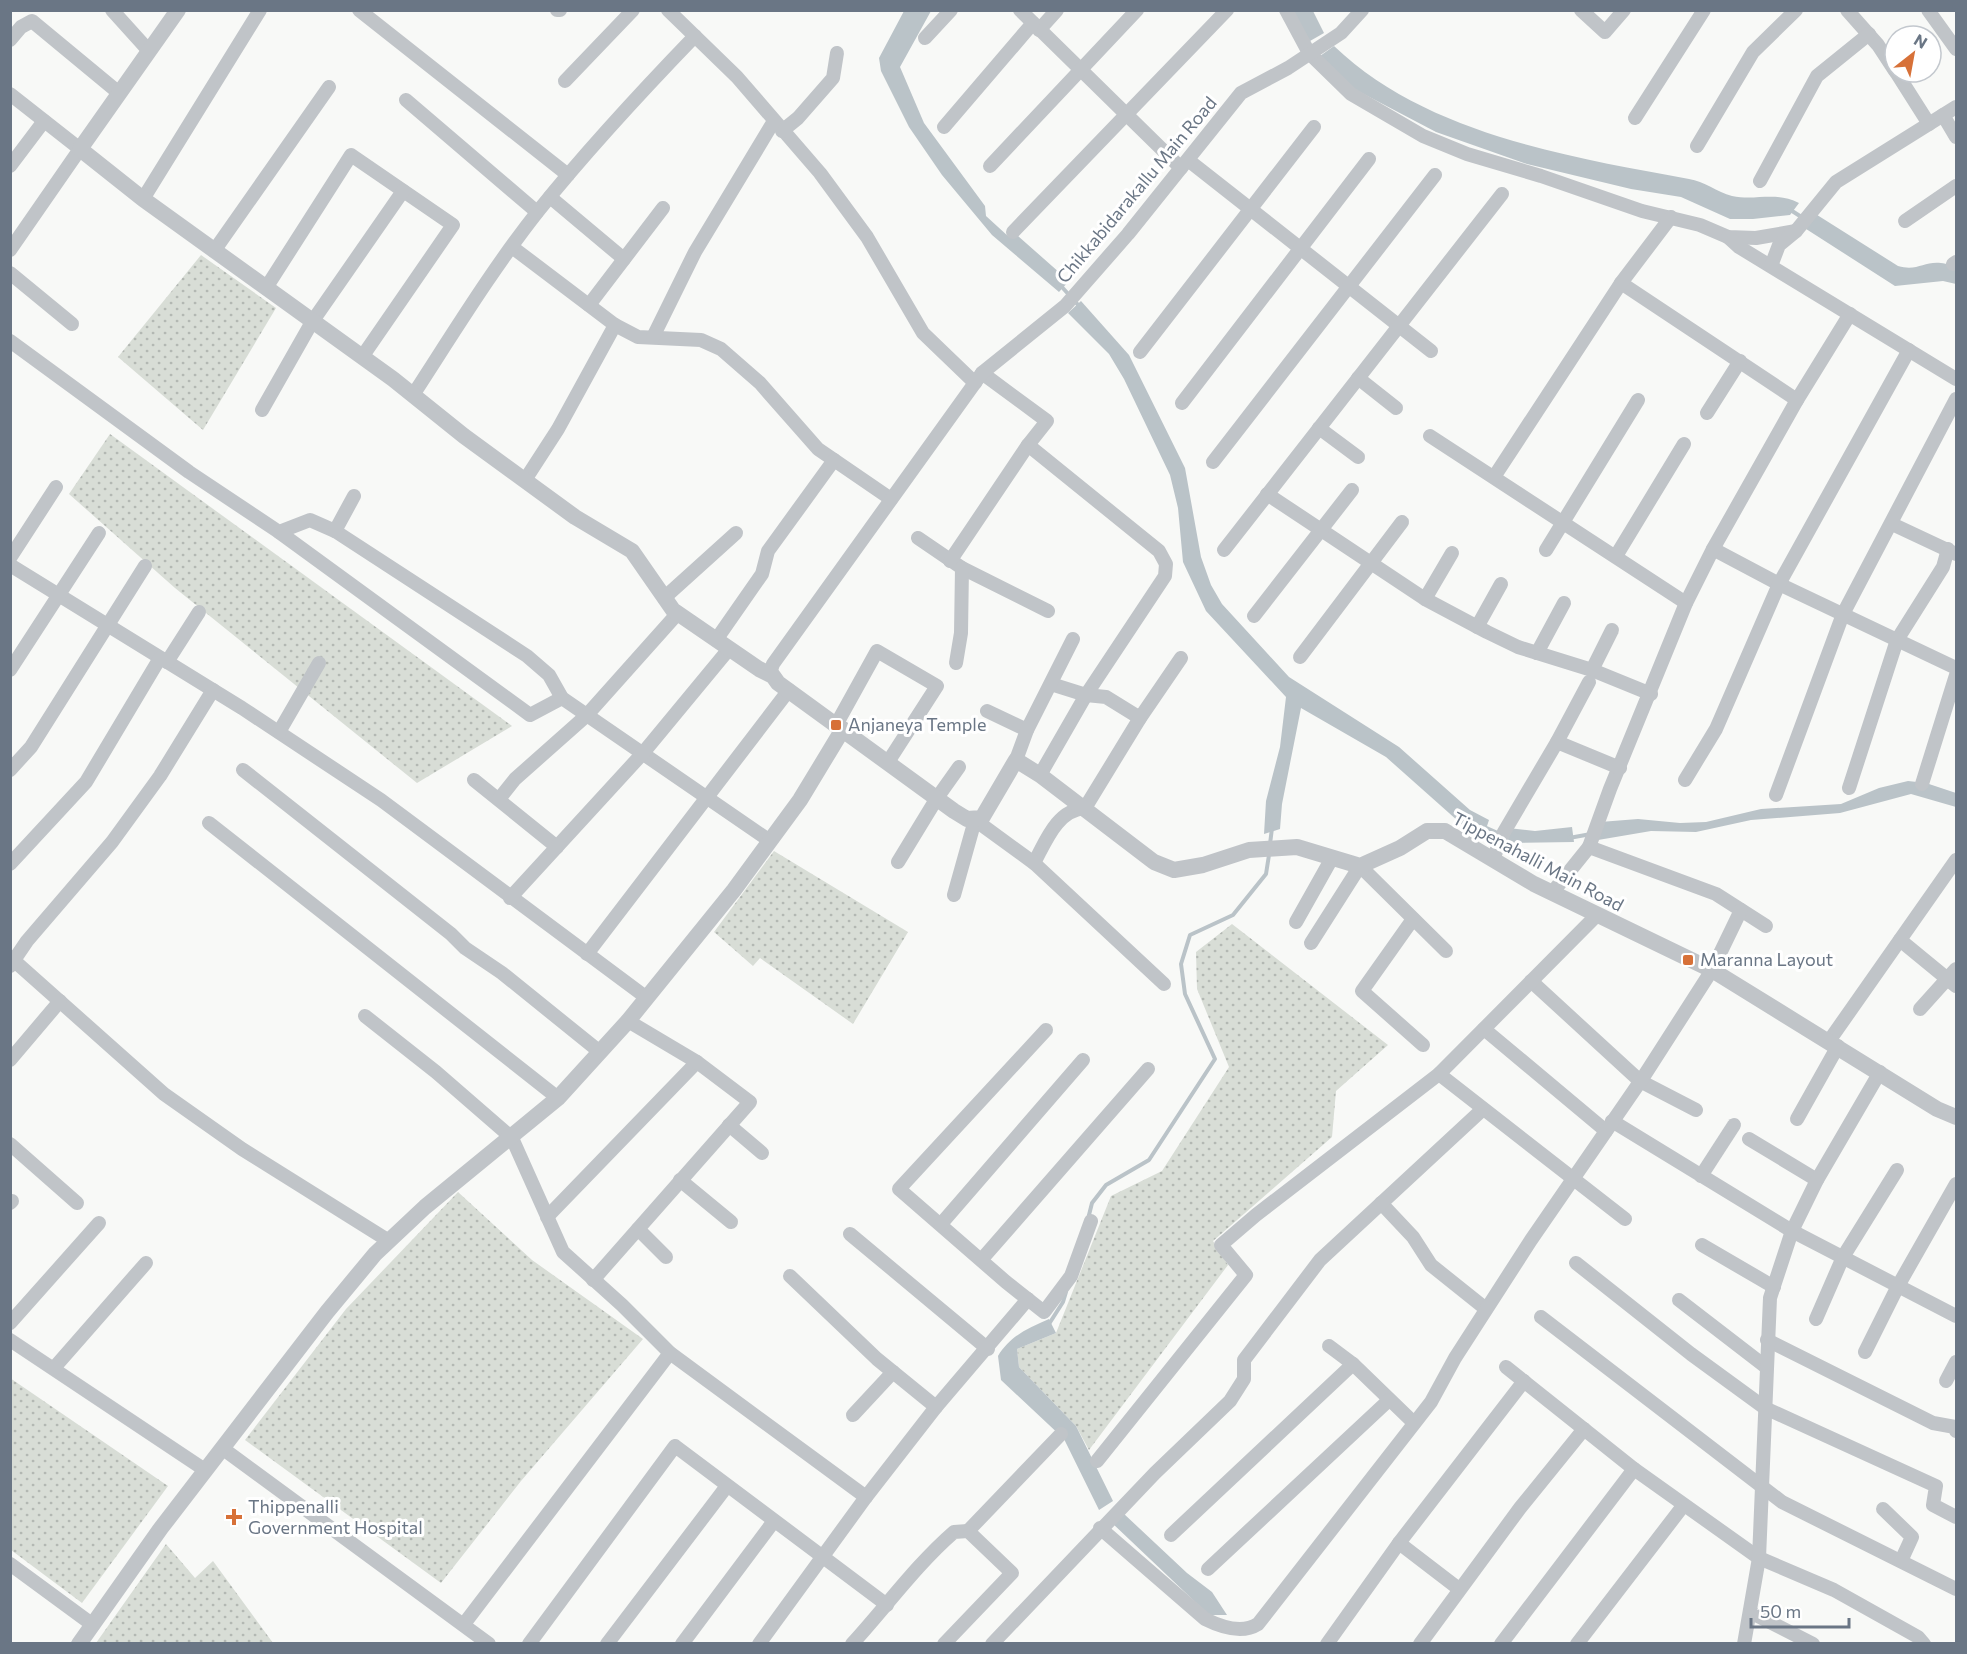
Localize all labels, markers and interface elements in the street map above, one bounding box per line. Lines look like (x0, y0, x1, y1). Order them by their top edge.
north arrow (1883, 24, 1943, 84)
text: N (1911, 29, 1931, 52)
street label: Chikkabidarakallu Main Road (1052, 92, 1221, 287)
place label: Anjaneya Temple (848, 713, 986, 735)
marker: Anjaneya Temple (829, 718, 843, 732)
street label: Tippenahalli Main Road (1449, 807, 1628, 916)
place label: Maranna Layout (1700, 948, 1833, 970)
marker: Maranna Layout (1681, 953, 1695, 967)
place label: Thippenalli Government Hospital (248, 1495, 423, 1538)
marker: Thippenalli Government Hospital (225, 1508, 243, 1526)
scale bar (1751, 1591, 1848, 1629)
text: 50 m (1760, 1600, 1801, 1622)

